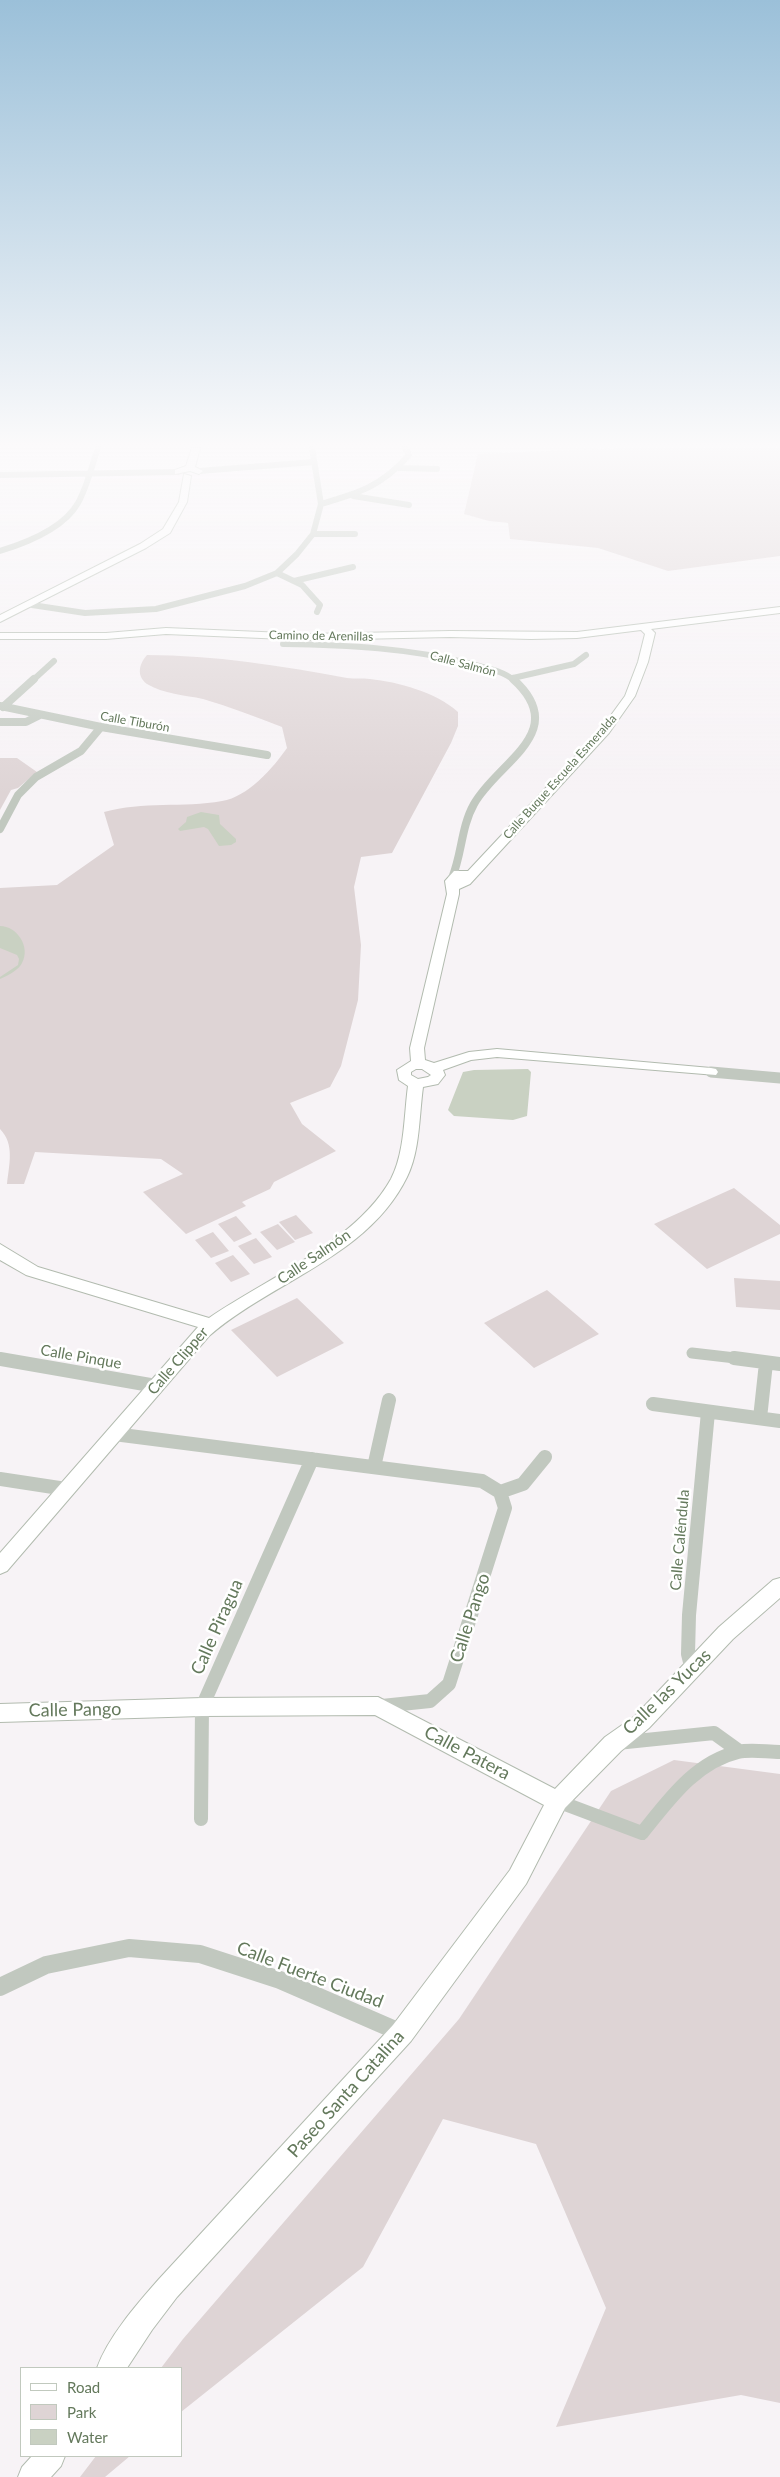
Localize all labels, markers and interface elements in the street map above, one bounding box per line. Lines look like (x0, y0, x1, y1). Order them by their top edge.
street label: Camino de Arenillas (269, 628, 373, 644)
street label: Calle Salmón (428, 648, 498, 680)
street label: Calle Tiburón (99, 709, 171, 735)
street label: Calle Buque Escuela Esmeralda (500, 712, 620, 842)
street label: Calle Salmón (274, 1226, 354, 1288)
street label: Calle Clipper (144, 1324, 212, 1398)
street label: Calle Pinque (39, 1341, 123, 1373)
street label: Calle Caléndula (667, 1489, 693, 1591)
street label: Calle Pango (445, 1571, 495, 1665)
street label: Calle Piragua (186, 1576, 248, 1678)
street label: Calle las Yucas (618, 1645, 716, 1739)
street label: Calle Pango (29, 1698, 121, 1722)
street label: Calle Patera (420, 1721, 514, 1785)
street label: Calle Fuerte Ciudad (234, 1937, 386, 2013)
street label: Paseo Santa Catalina (283, 2026, 409, 2162)
legend (20, 2367, 182, 2457)
text: Road (67, 2378, 100, 2396)
text: Park (67, 2403, 96, 2421)
text: Water (67, 2428, 108, 2446)

